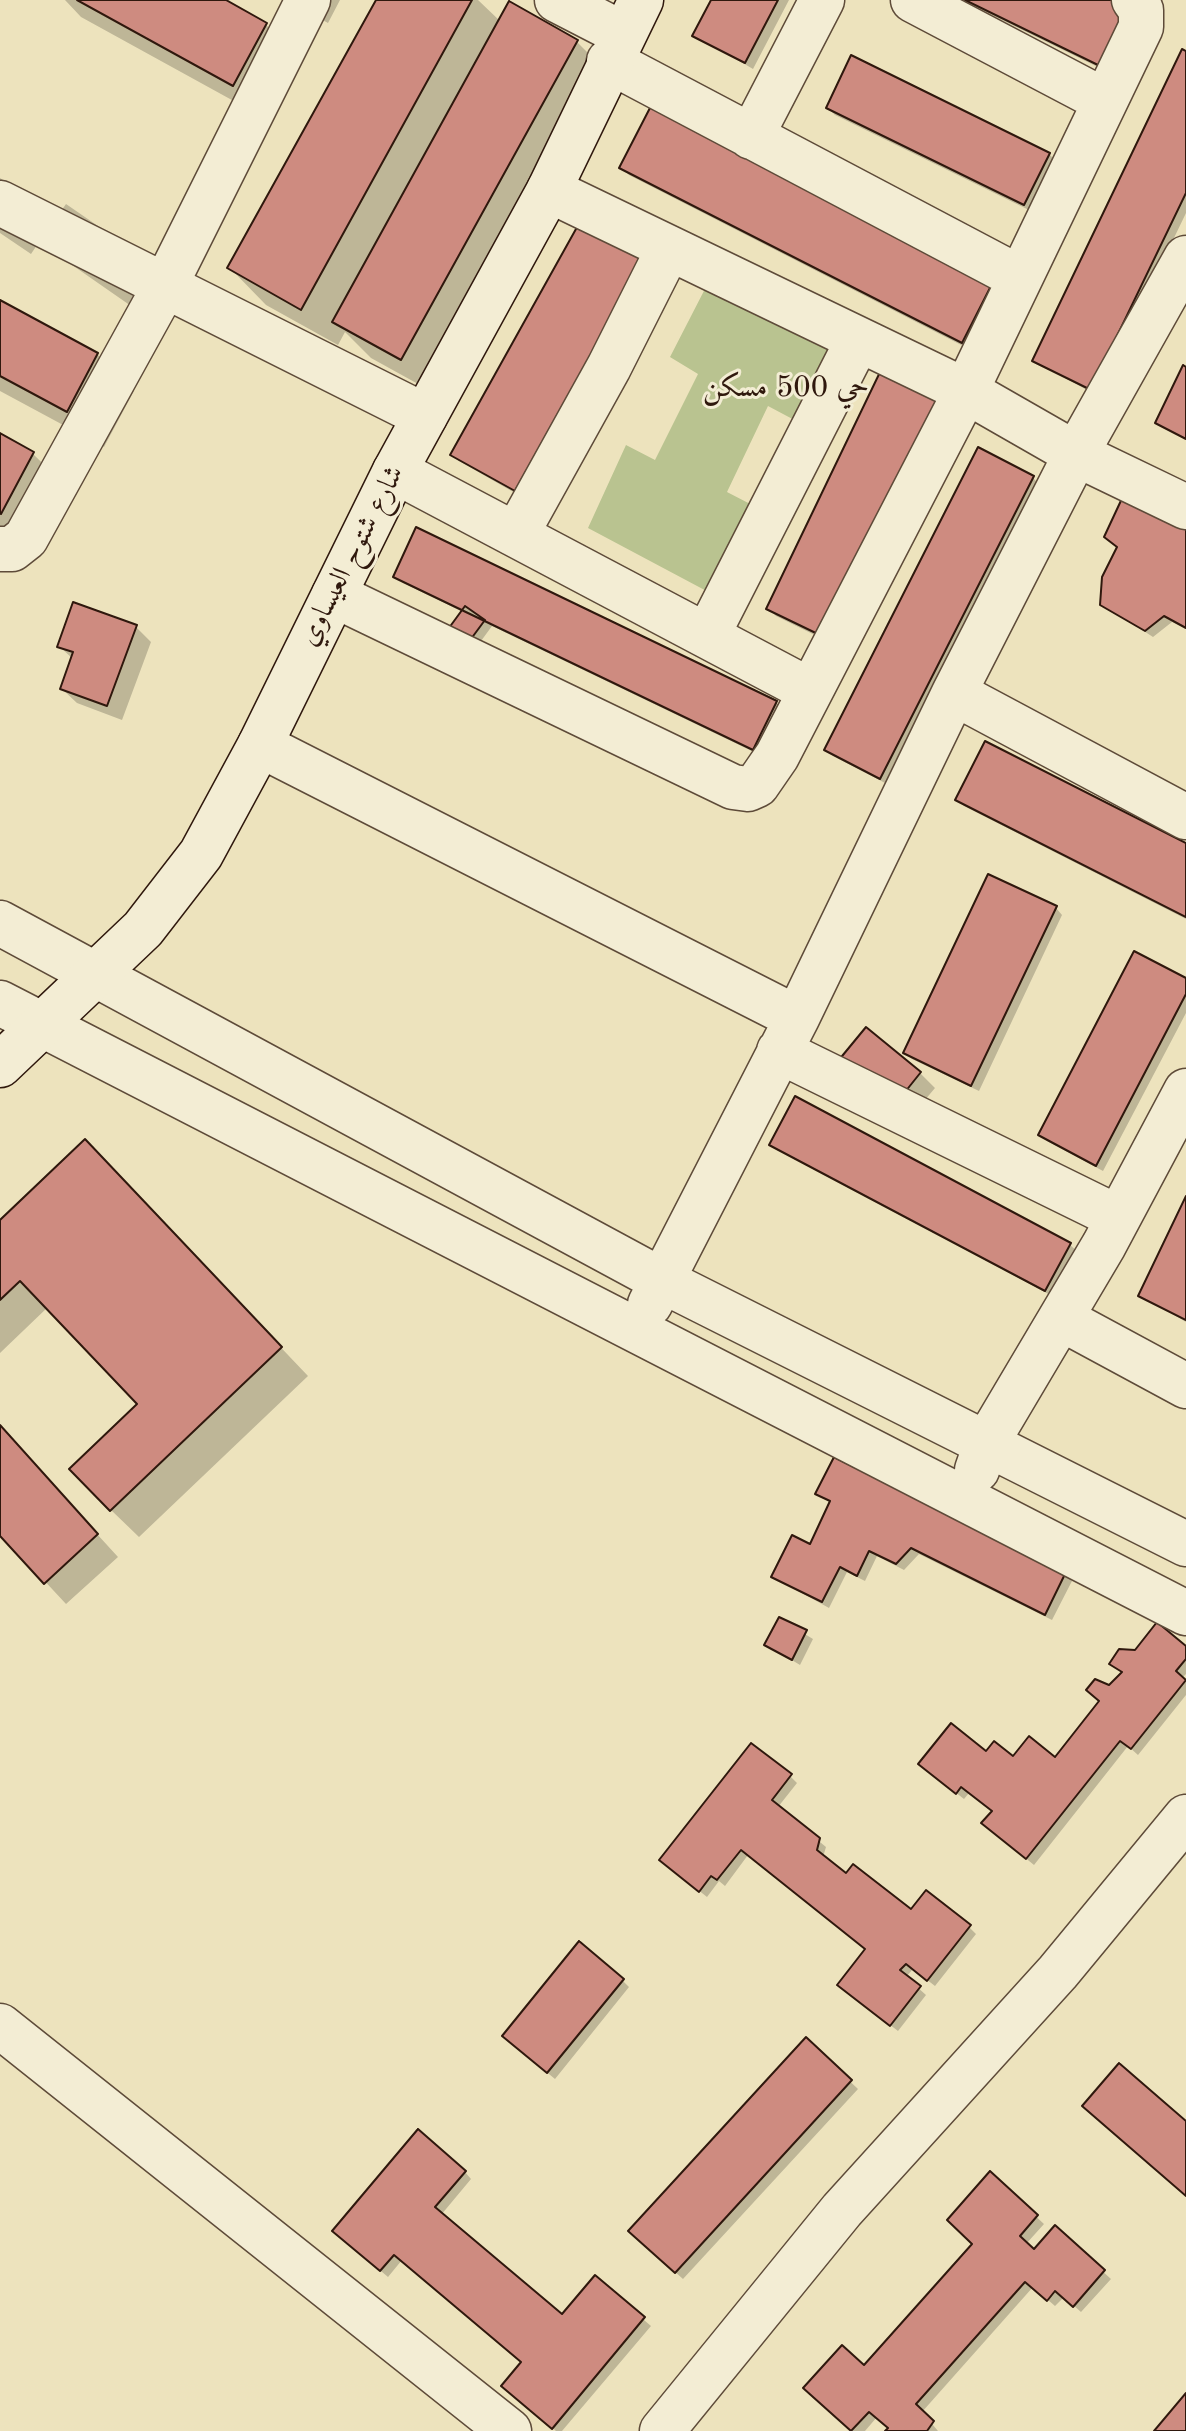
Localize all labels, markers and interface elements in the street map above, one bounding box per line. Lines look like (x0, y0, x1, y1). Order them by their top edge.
district label: حي 500 مسكن (703, 370, 869, 406)
street label: شارع شتوح العيساوي (292, 460, 412, 652)

